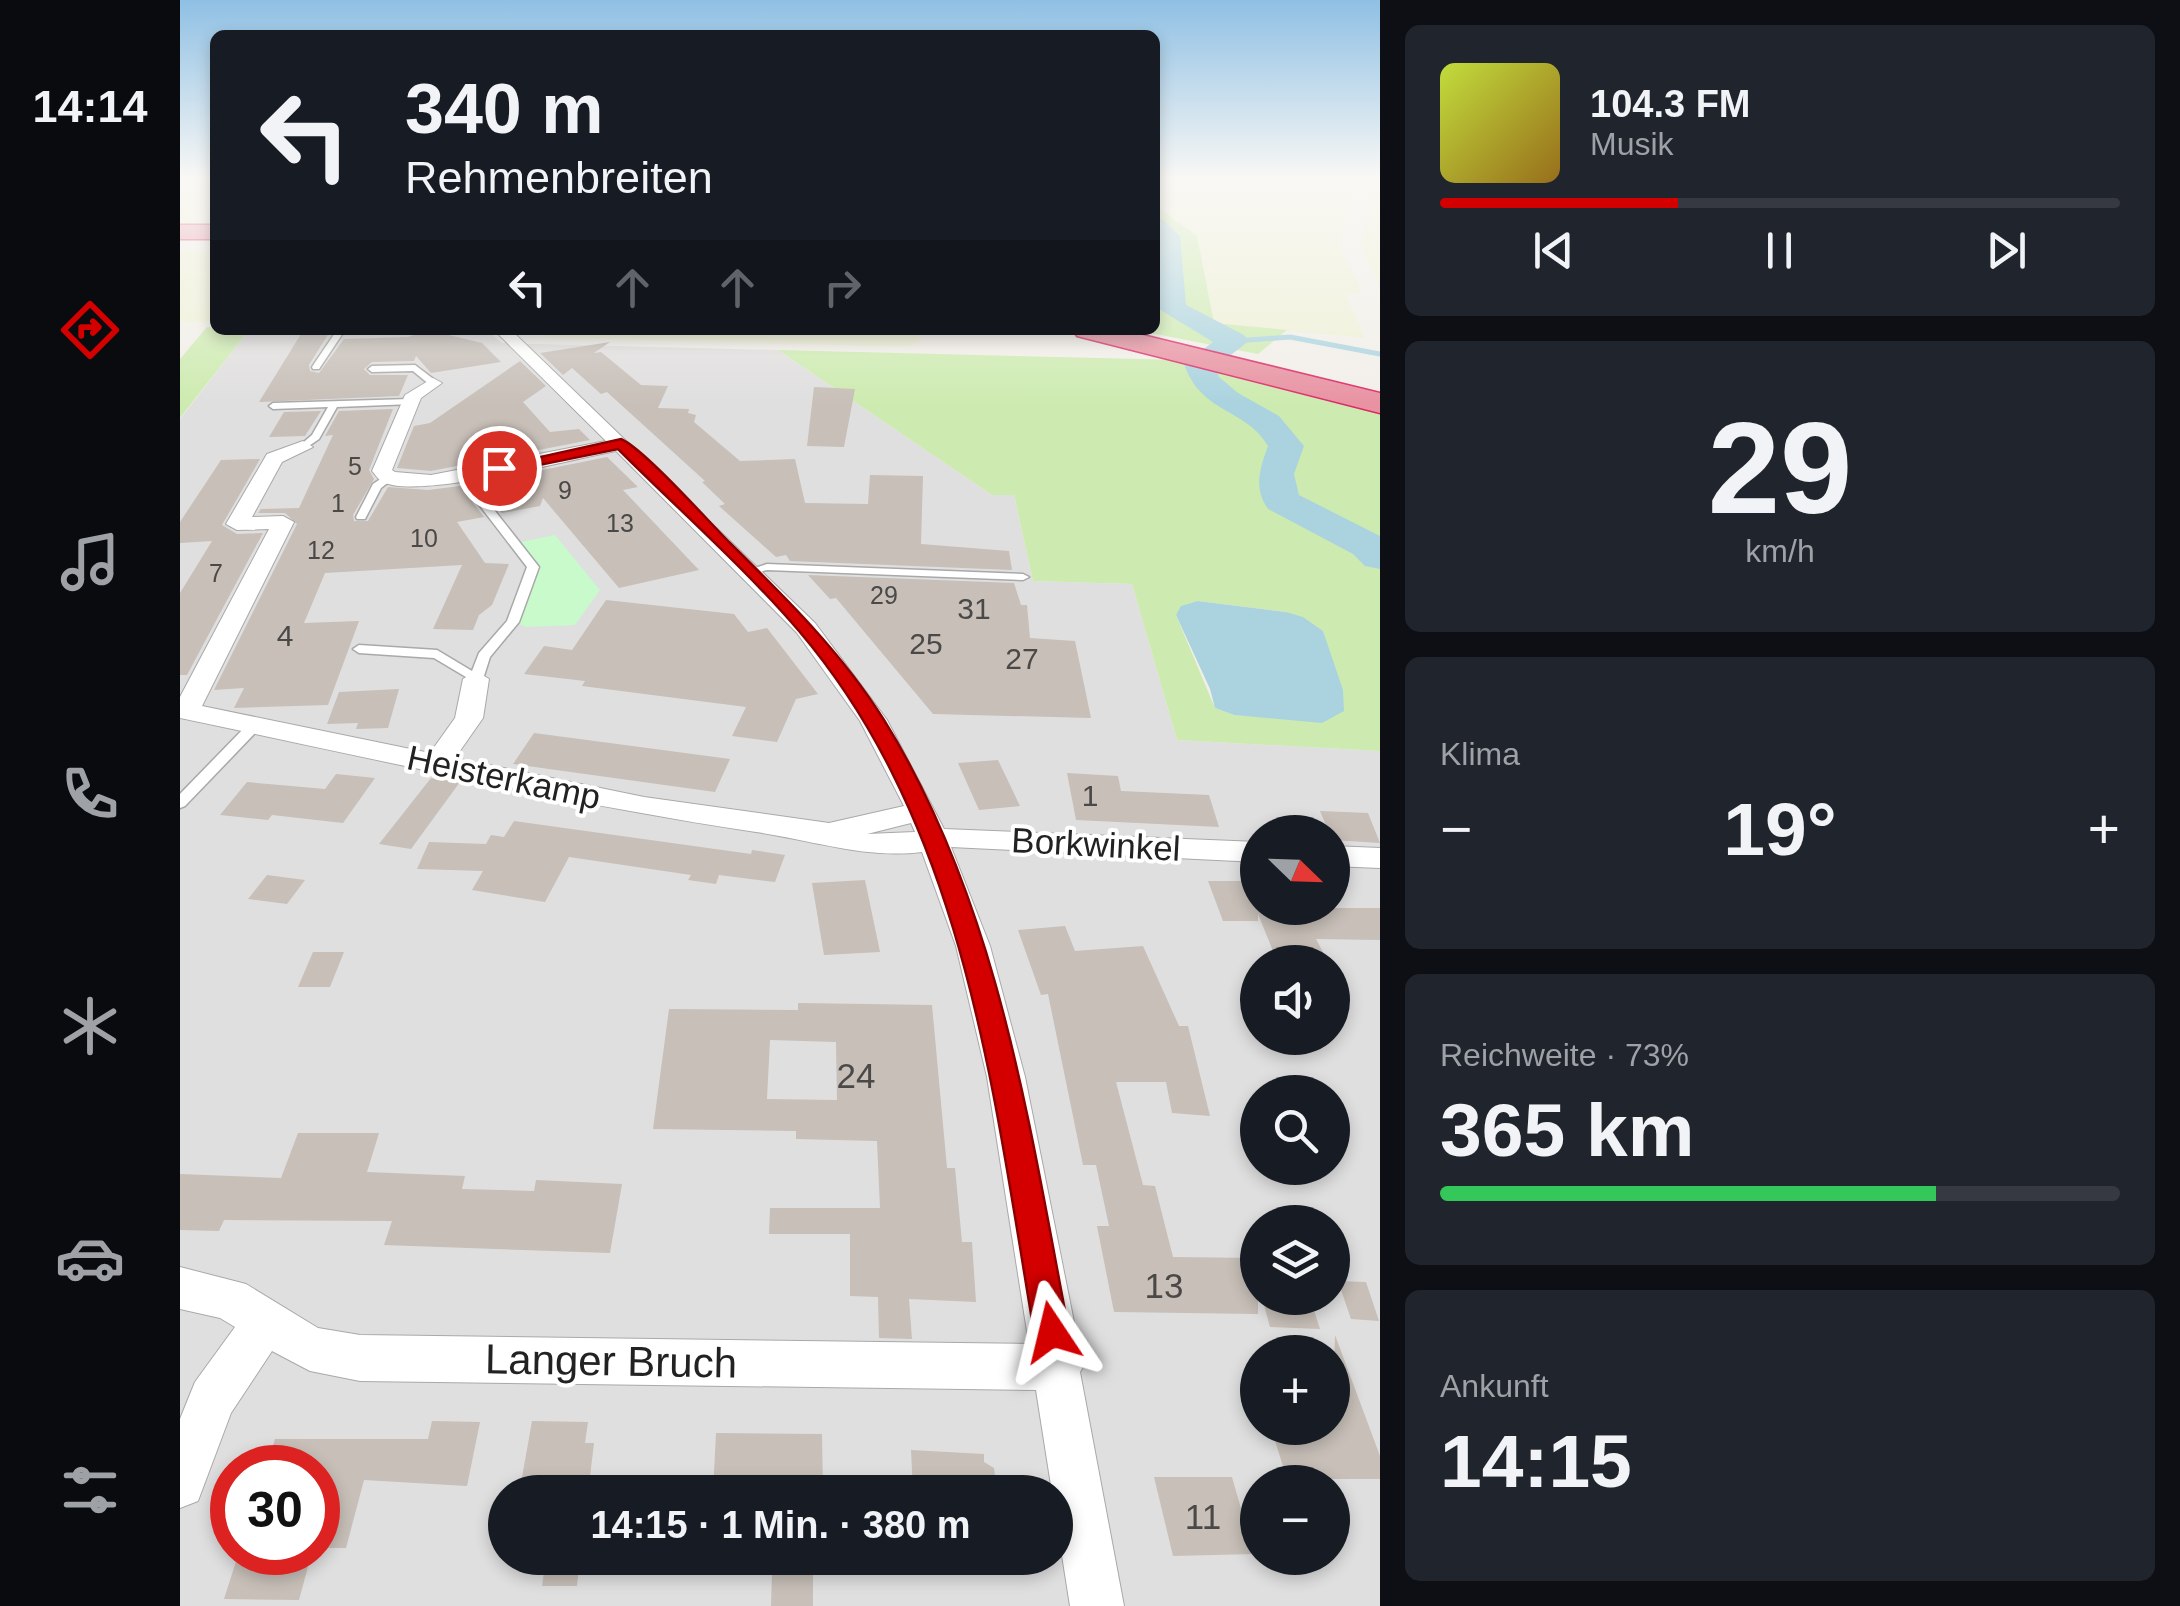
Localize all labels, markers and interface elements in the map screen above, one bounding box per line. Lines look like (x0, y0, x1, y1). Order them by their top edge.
icon: left (240, 70, 370, 200)
text: 340 m (405, 70, 603, 148)
text: 14:14 (32, 81, 148, 132)
text: 104.3 FM (1590, 83, 1751, 125)
text: Musik (1590, 126, 1674, 162)
text: Rehmenbreiten (405, 152, 713, 203)
icon: previous (1526, 223, 1581, 278)
icon: pause (1752, 223, 1807, 278)
icon: next (1979, 223, 2034, 278)
icon: left (500, 260, 555, 315)
icon: ahead (605, 260, 660, 315)
icon: ahead (710, 260, 765, 315)
icon: right (815, 260, 870, 315)
icon: directions (55, 295, 125, 365)
text: 29 (1708, 395, 1852, 541)
pin (457, 426, 542, 511)
icon: arrive (472, 441, 527, 496)
house number: 5 (348, 452, 362, 480)
house number: 9 (558, 476, 572, 504)
house number: 1 (331, 489, 345, 517)
house number: 13 (606, 509, 634, 537)
house number: 10 (410, 524, 438, 552)
icon: music (55, 527, 125, 597)
text: km/h (1745, 533, 1815, 569)
house number: 12 (307, 536, 335, 564)
house number: 7 (209, 559, 223, 587)
house number: 29 (870, 581, 898, 609)
house number: 31 (957, 592, 991, 625)
house number: 4 (277, 619, 293, 652)
house number: 25 (909, 627, 943, 660)
house number: 27 (1005, 642, 1039, 675)
text: Klima (1440, 736, 1520, 772)
street label: Heisterkamp (404, 738, 604, 816)
icon: phone (55, 759, 125, 829)
house number: 1 (1082, 779, 1098, 812)
text: 19° (1723, 787, 1837, 871)
text: − (1440, 798, 1472, 860)
text: + (2088, 798, 2120, 860)
north arrow (1240, 815, 1350, 925)
map controls (1240, 815, 1350, 1575)
street label: Borkwinkel (1010, 820, 1182, 868)
button: sound (1240, 945, 1350, 1055)
icon: climate (55, 991, 125, 1061)
text: Reichweite · 73% (1440, 1037, 1689, 1073)
house number: 24 (837, 1056, 875, 1095)
button: search (1240, 1075, 1350, 1185)
text: 365 km (1440, 1088, 1694, 1172)
button: layers (1240, 1205, 1350, 1315)
icon: car (55, 1223, 125, 1293)
house number: 13 (1145, 1266, 1183, 1305)
position arrow (1000, 1280, 1104, 1384)
street label: Langer Bruch (485, 1335, 737, 1387)
button: + (1240, 1335, 1350, 1445)
text: Ankunft (1440, 1368, 1549, 1404)
text: 14:15 (1440, 1419, 1632, 1503)
speed limit sign: 30 (210, 1445, 340, 1575)
icon: filters (55, 1455, 125, 1525)
button: − (1240, 1465, 1350, 1575)
house number: 11 (1185, 1497, 1221, 1536)
text: 14:15 · 1 Min. · 380 m (590, 1504, 971, 1546)

